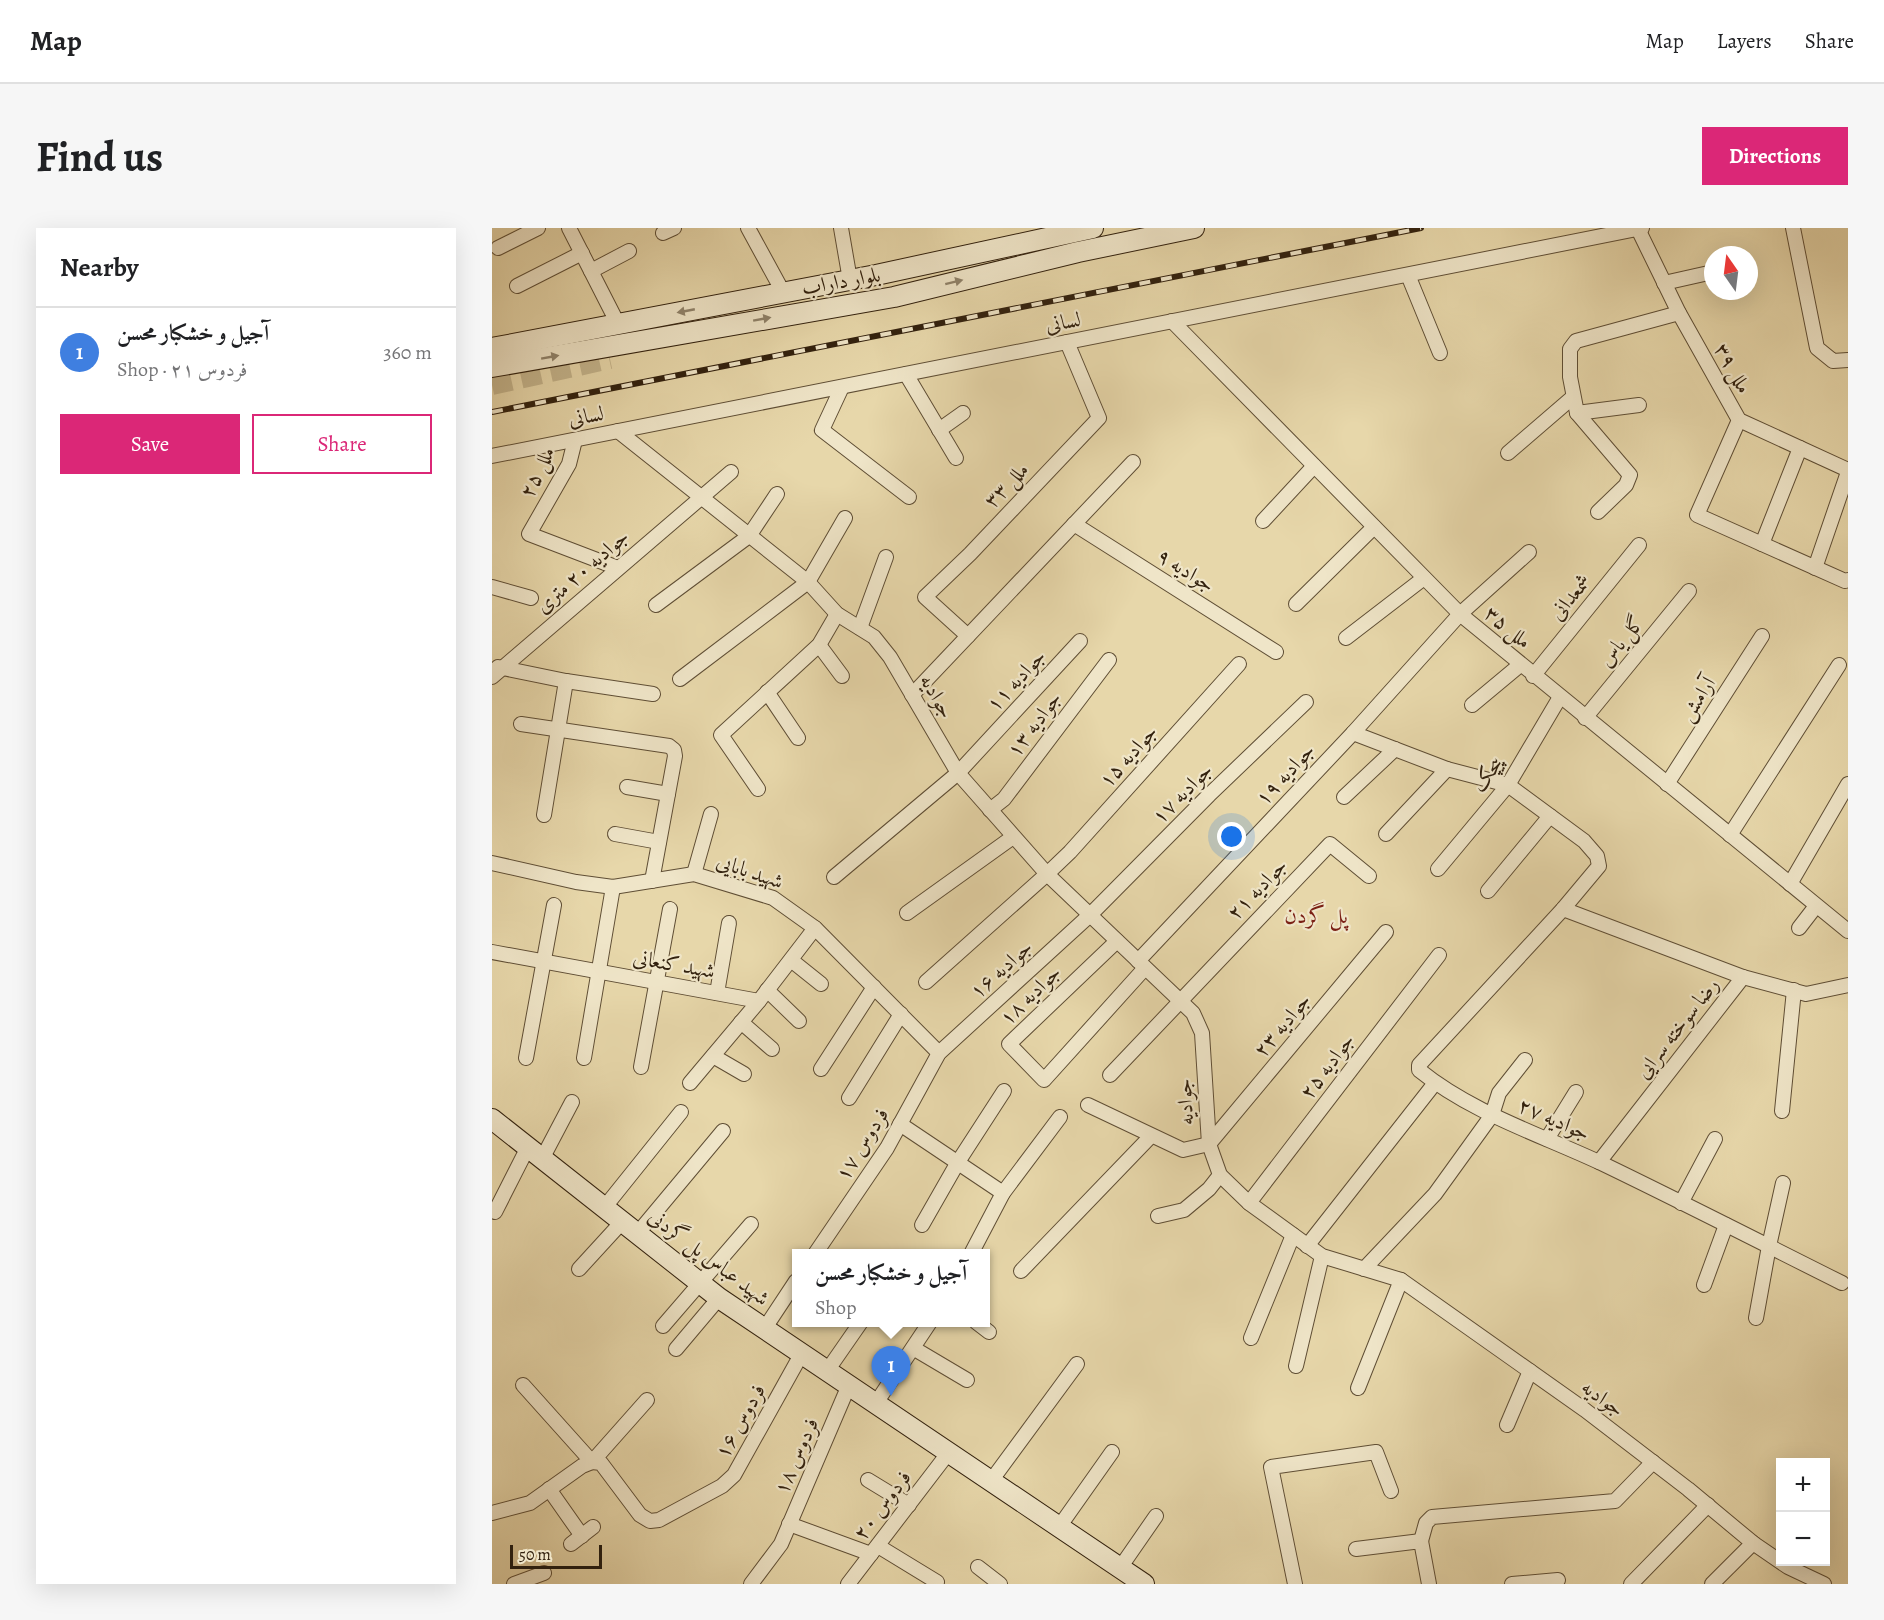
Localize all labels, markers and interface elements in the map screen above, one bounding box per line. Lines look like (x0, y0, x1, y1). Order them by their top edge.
text: Map (30, 22, 82, 60)
text: Map (1645, 27, 1684, 55)
text: Layers (1717, 27, 1772, 55)
text: Share (1805, 27, 1854, 55)
button: Directions (1702, 127, 1848, 185)
text: Find us (36, 128, 163, 185)
north arrow (1704, 246, 1758, 300)
text: Nearby (60, 250, 139, 285)
street label: بلوار داراب (799, 260, 883, 302)
one-way arrow (944, 277, 963, 287)
street label: لسانی (1043, 305, 1083, 339)
one-way arrow (676, 307, 695, 316)
one-way arrow (753, 314, 772, 323)
text: آجیل و خشکبار محسن (117, 318, 269, 348)
street label: ملل ۳۹ (1708, 338, 1758, 398)
text: 1 (76, 339, 83, 366)
text: 360 m (383, 339, 432, 366)
one-way arrow (540, 352, 559, 361)
text: Shop · فردوس ۲۱ (117, 356, 247, 383)
street label: لسانی (566, 399, 606, 433)
button: Save (60, 414, 240, 474)
button: Share (252, 414, 432, 474)
street label: ملل ۲۵ (513, 442, 561, 502)
street label: ملل ۳۳ (977, 456, 1035, 514)
street label: جوادیه ۲۰ متری (529, 523, 635, 619)
street label: جوادیه ۹ (1152, 541, 1220, 599)
street label: شمعدانی (1543, 568, 1597, 626)
street label: ملل ۳۵ (1478, 599, 1538, 655)
street label: گل یاس (1592, 609, 1651, 673)
street label: جوادیه ۱۱ (980, 643, 1052, 717)
street label: جوادیه (913, 669, 961, 723)
street label: آرامش (1672, 669, 1723, 727)
street label: جوادیه ۱۳ (1000, 685, 1068, 763)
street label: جوادیه ۱۵ (1092, 719, 1164, 793)
street label: جوادیه ۱۹ (1249, 737, 1321, 811)
street label: پیچک (1465, 749, 1510, 798)
street label: جوادیه ۱۷ (1145, 756, 1219, 830)
your location (1217, 822, 1246, 851)
street label: شهید بابایی (713, 847, 787, 895)
street label: جوادیه ۲۱ (1221, 852, 1293, 926)
district label: پل گردن (1284, 901, 1350, 932)
street label: جوادیه ۱۶ (964, 933, 1038, 1005)
street label: شهید کنعانی (631, 943, 717, 985)
street label: جوادیه ۱۸ (993, 959, 1067, 1031)
street label: رضا سوخته سرایی (1629, 972, 1725, 1084)
street label: جوادیه ۲۳ (1247, 987, 1317, 1063)
street label: جوادیه ۲۵ (1293, 1027, 1361, 1105)
street label: جوادیه (1170, 1078, 1200, 1126)
street label: جوادیه ۲۷ (1514, 1091, 1594, 1147)
street label: فردوس ۱۷ (829, 1102, 895, 1186)
street label: شهید عباس پل گردنی (642, 1202, 775, 1313)
popup (792, 1249, 990, 1327)
text: آجیل و خشکبار محسن (815, 1258, 967, 1288)
text: Shop (815, 1294, 857, 1321)
pin: 1 (872, 1346, 910, 1396)
street label: جوادیه (1576, 1373, 1630, 1423)
street label: فردوس ۱۶ (708, 1379, 772, 1463)
street label: فردوس ۱۸ (767, 1413, 825, 1499)
map controls (1776, 1458, 1830, 1566)
button: + (1776, 1458, 1830, 1512)
street label: فردوس ۲۰ (846, 1464, 918, 1546)
button: − (1776, 1512, 1830, 1566)
scale bar (510, 1542, 602, 1570)
text: 50 m (519, 1544, 551, 1566)

